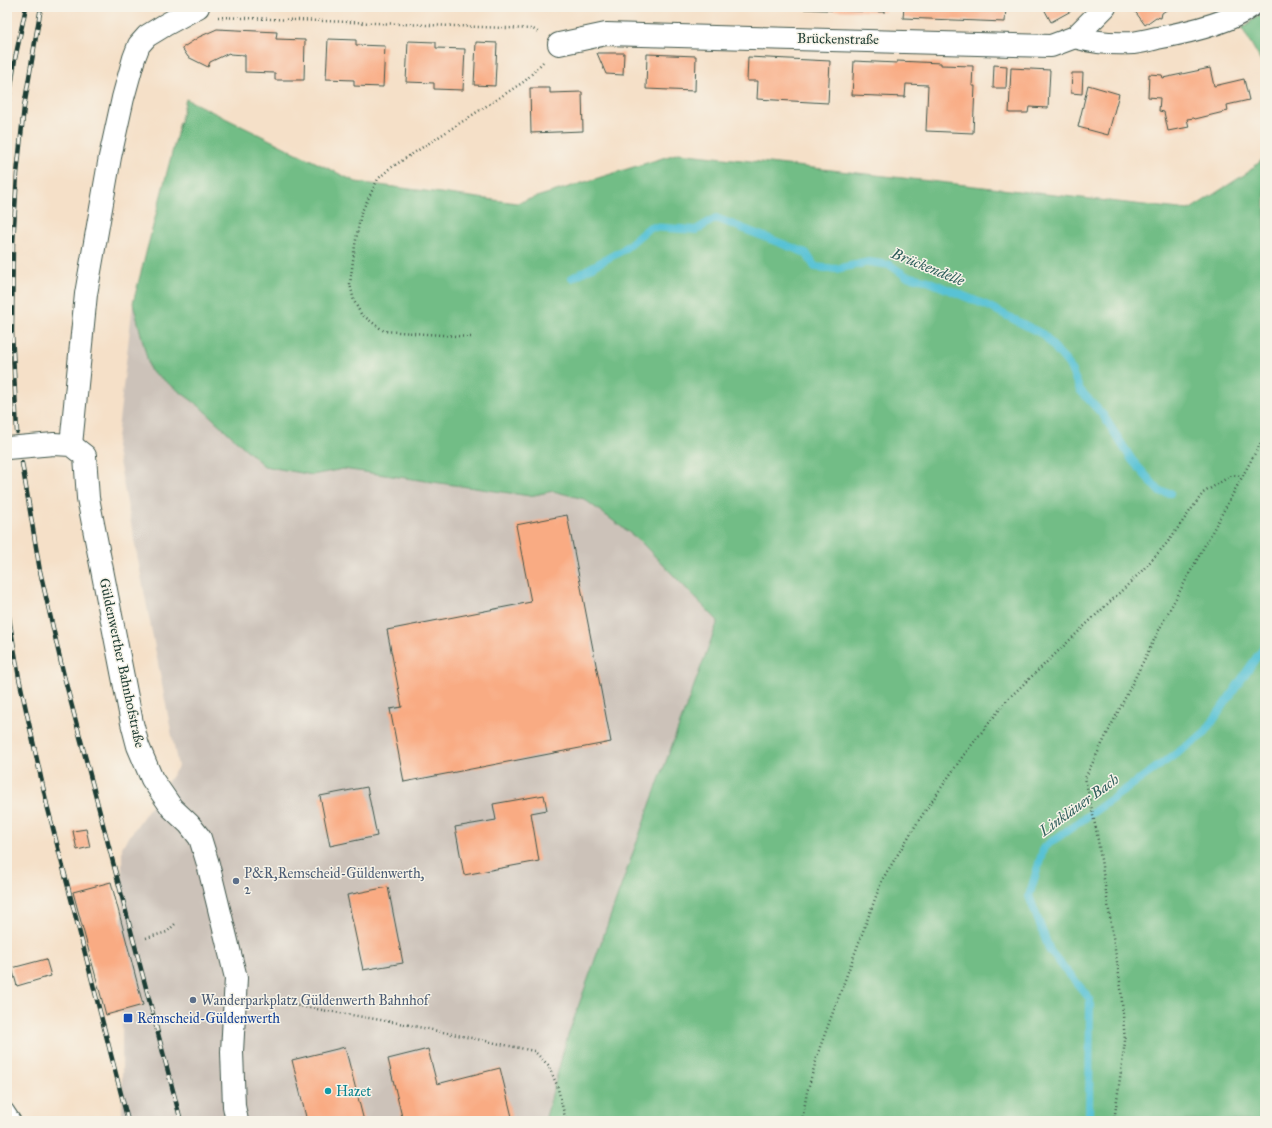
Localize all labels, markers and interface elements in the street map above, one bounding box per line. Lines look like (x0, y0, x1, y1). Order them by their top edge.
street label: Brückenstraße (797, 30, 879, 48)
water label: Brückendelle (888, 244, 967, 290)
street label: Güldenwerther Bahnhofstraße (96, 577, 148, 750)
water label: Linkläuer Bach (1035, 770, 1123, 840)
place label: P&R,Remscheid-Güldenwerth, 2 (244, 865, 425, 898)
marker: P&R,Remscheid-Güldenwerth, 2 (231, 876, 241, 886)
place label: Wanderparkplatz Güldenwerth Bahnhof (201, 992, 431, 1009)
marker: Wanderparkplatz Güldenwerth Bahnhof (188, 995, 198, 1005)
place label: Remscheid-Güldenwerth (137, 1010, 280, 1027)
marker: Remscheid-Güldenwerth (122, 1012, 134, 1024)
place label: Hazet (336, 1083, 371, 1100)
marker: Hazet (323, 1086, 333, 1096)

